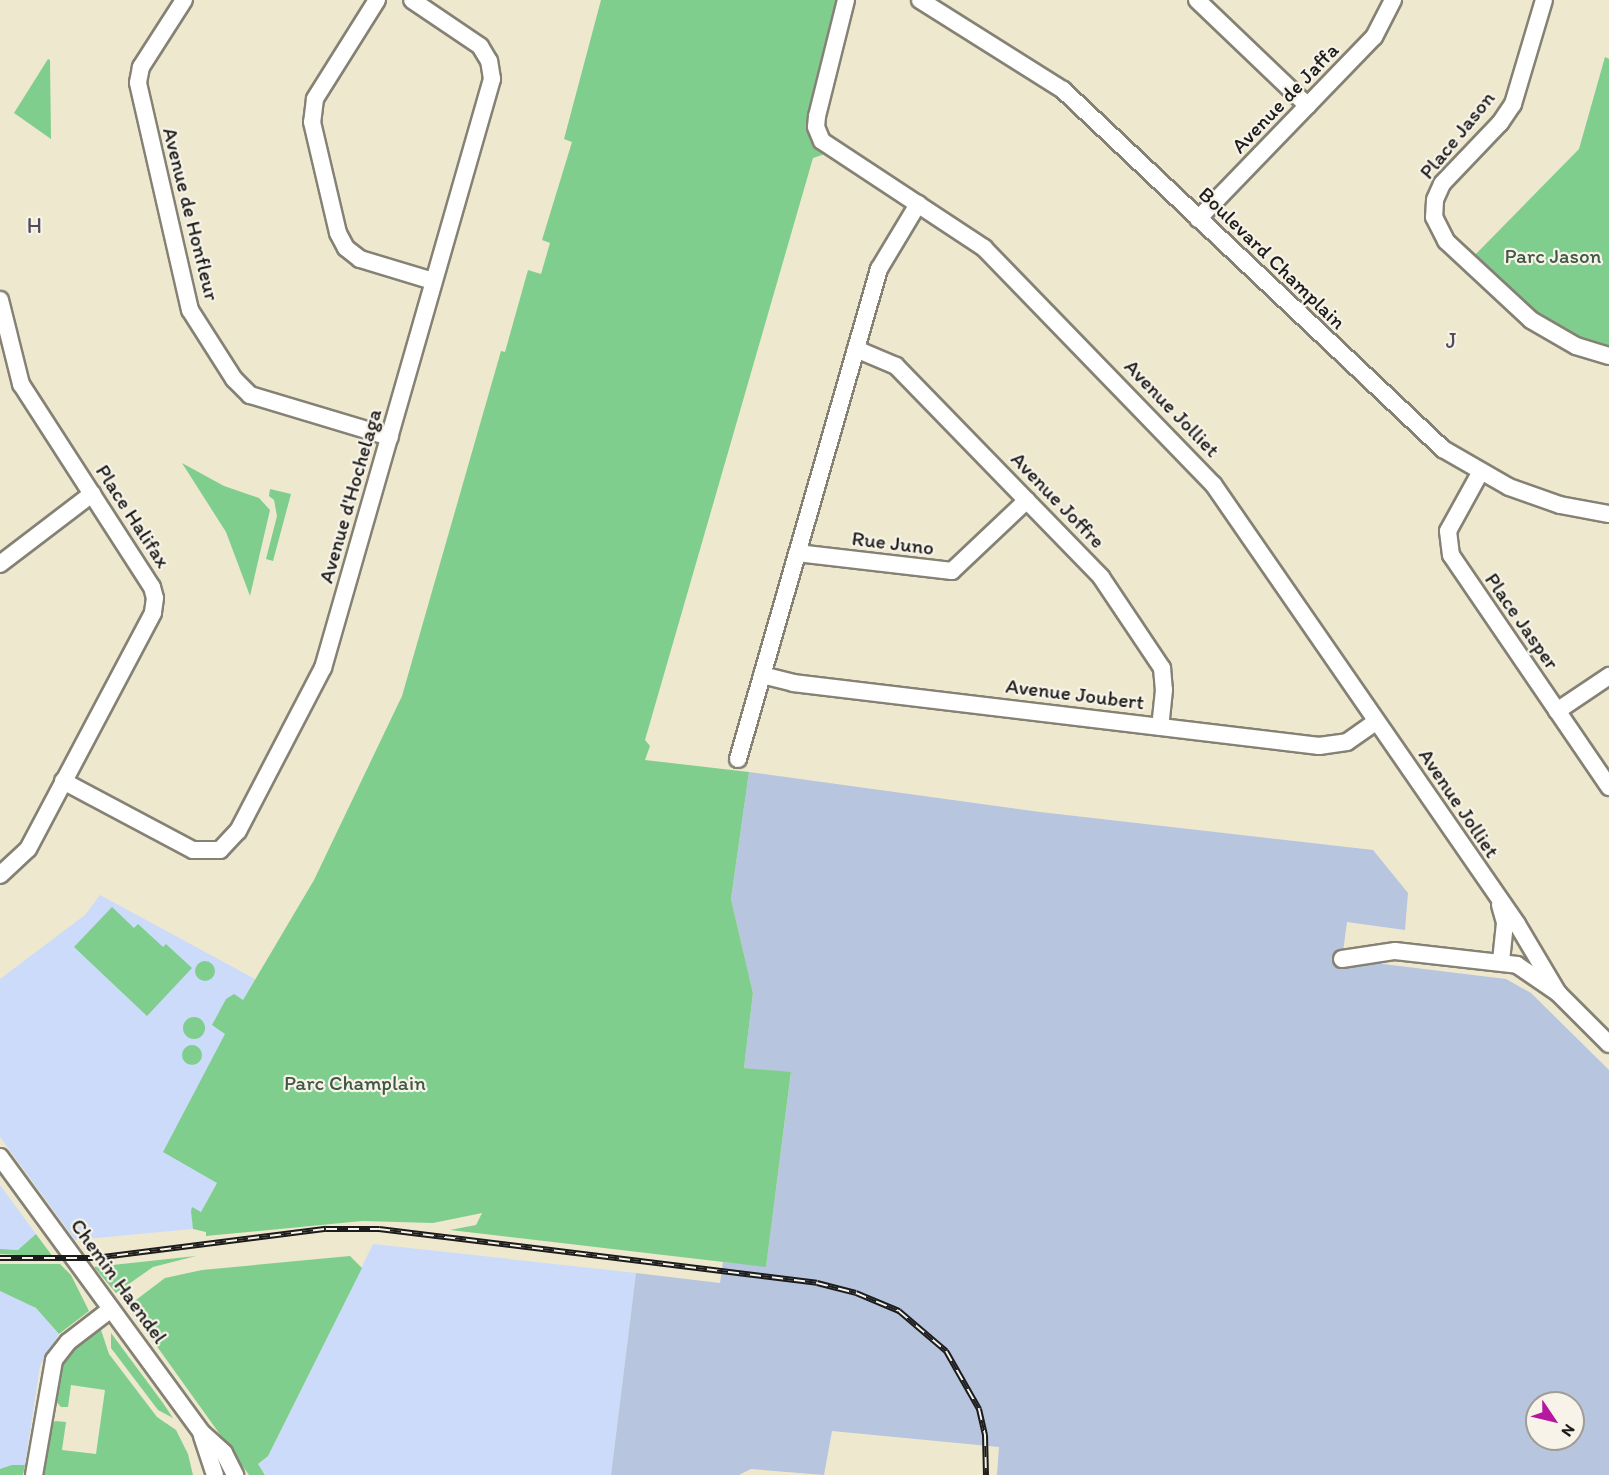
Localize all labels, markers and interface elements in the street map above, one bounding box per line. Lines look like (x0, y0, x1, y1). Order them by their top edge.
street label: Avenue de Jaffa (1226, 38, 1344, 158)
street label: Place Jason (1414, 86, 1500, 184)
street label: Avenue de Honfleur (157, 125, 225, 303)
street label: Boulevard Champlain (1194, 182, 1350, 334)
district label: H (27, 213, 43, 239)
park label: Parc Jason (1505, 243, 1601, 269)
district label: J (1446, 328, 1458, 354)
street label: Avenue Jolliet (1119, 354, 1225, 462)
street label: Avenue d'Hochelaga (313, 406, 387, 586)
street label: Avenue Joffre (1006, 446, 1110, 554)
street label: Place Halifax (90, 459, 176, 573)
street label: Rue Juno (850, 525, 936, 561)
street label: Place Jasper (1480, 568, 1564, 674)
street label: Avenue Joubert (1004, 673, 1146, 715)
street label: Avenue Jolliet (1413, 744, 1505, 862)
park label: Parc Champlain (284, 1070, 426, 1096)
street label: Chemin Haendel (65, 1214, 173, 1348)
north arrow (1525, 1391, 1585, 1451)
text: N (1558, 1421, 1579, 1440)

